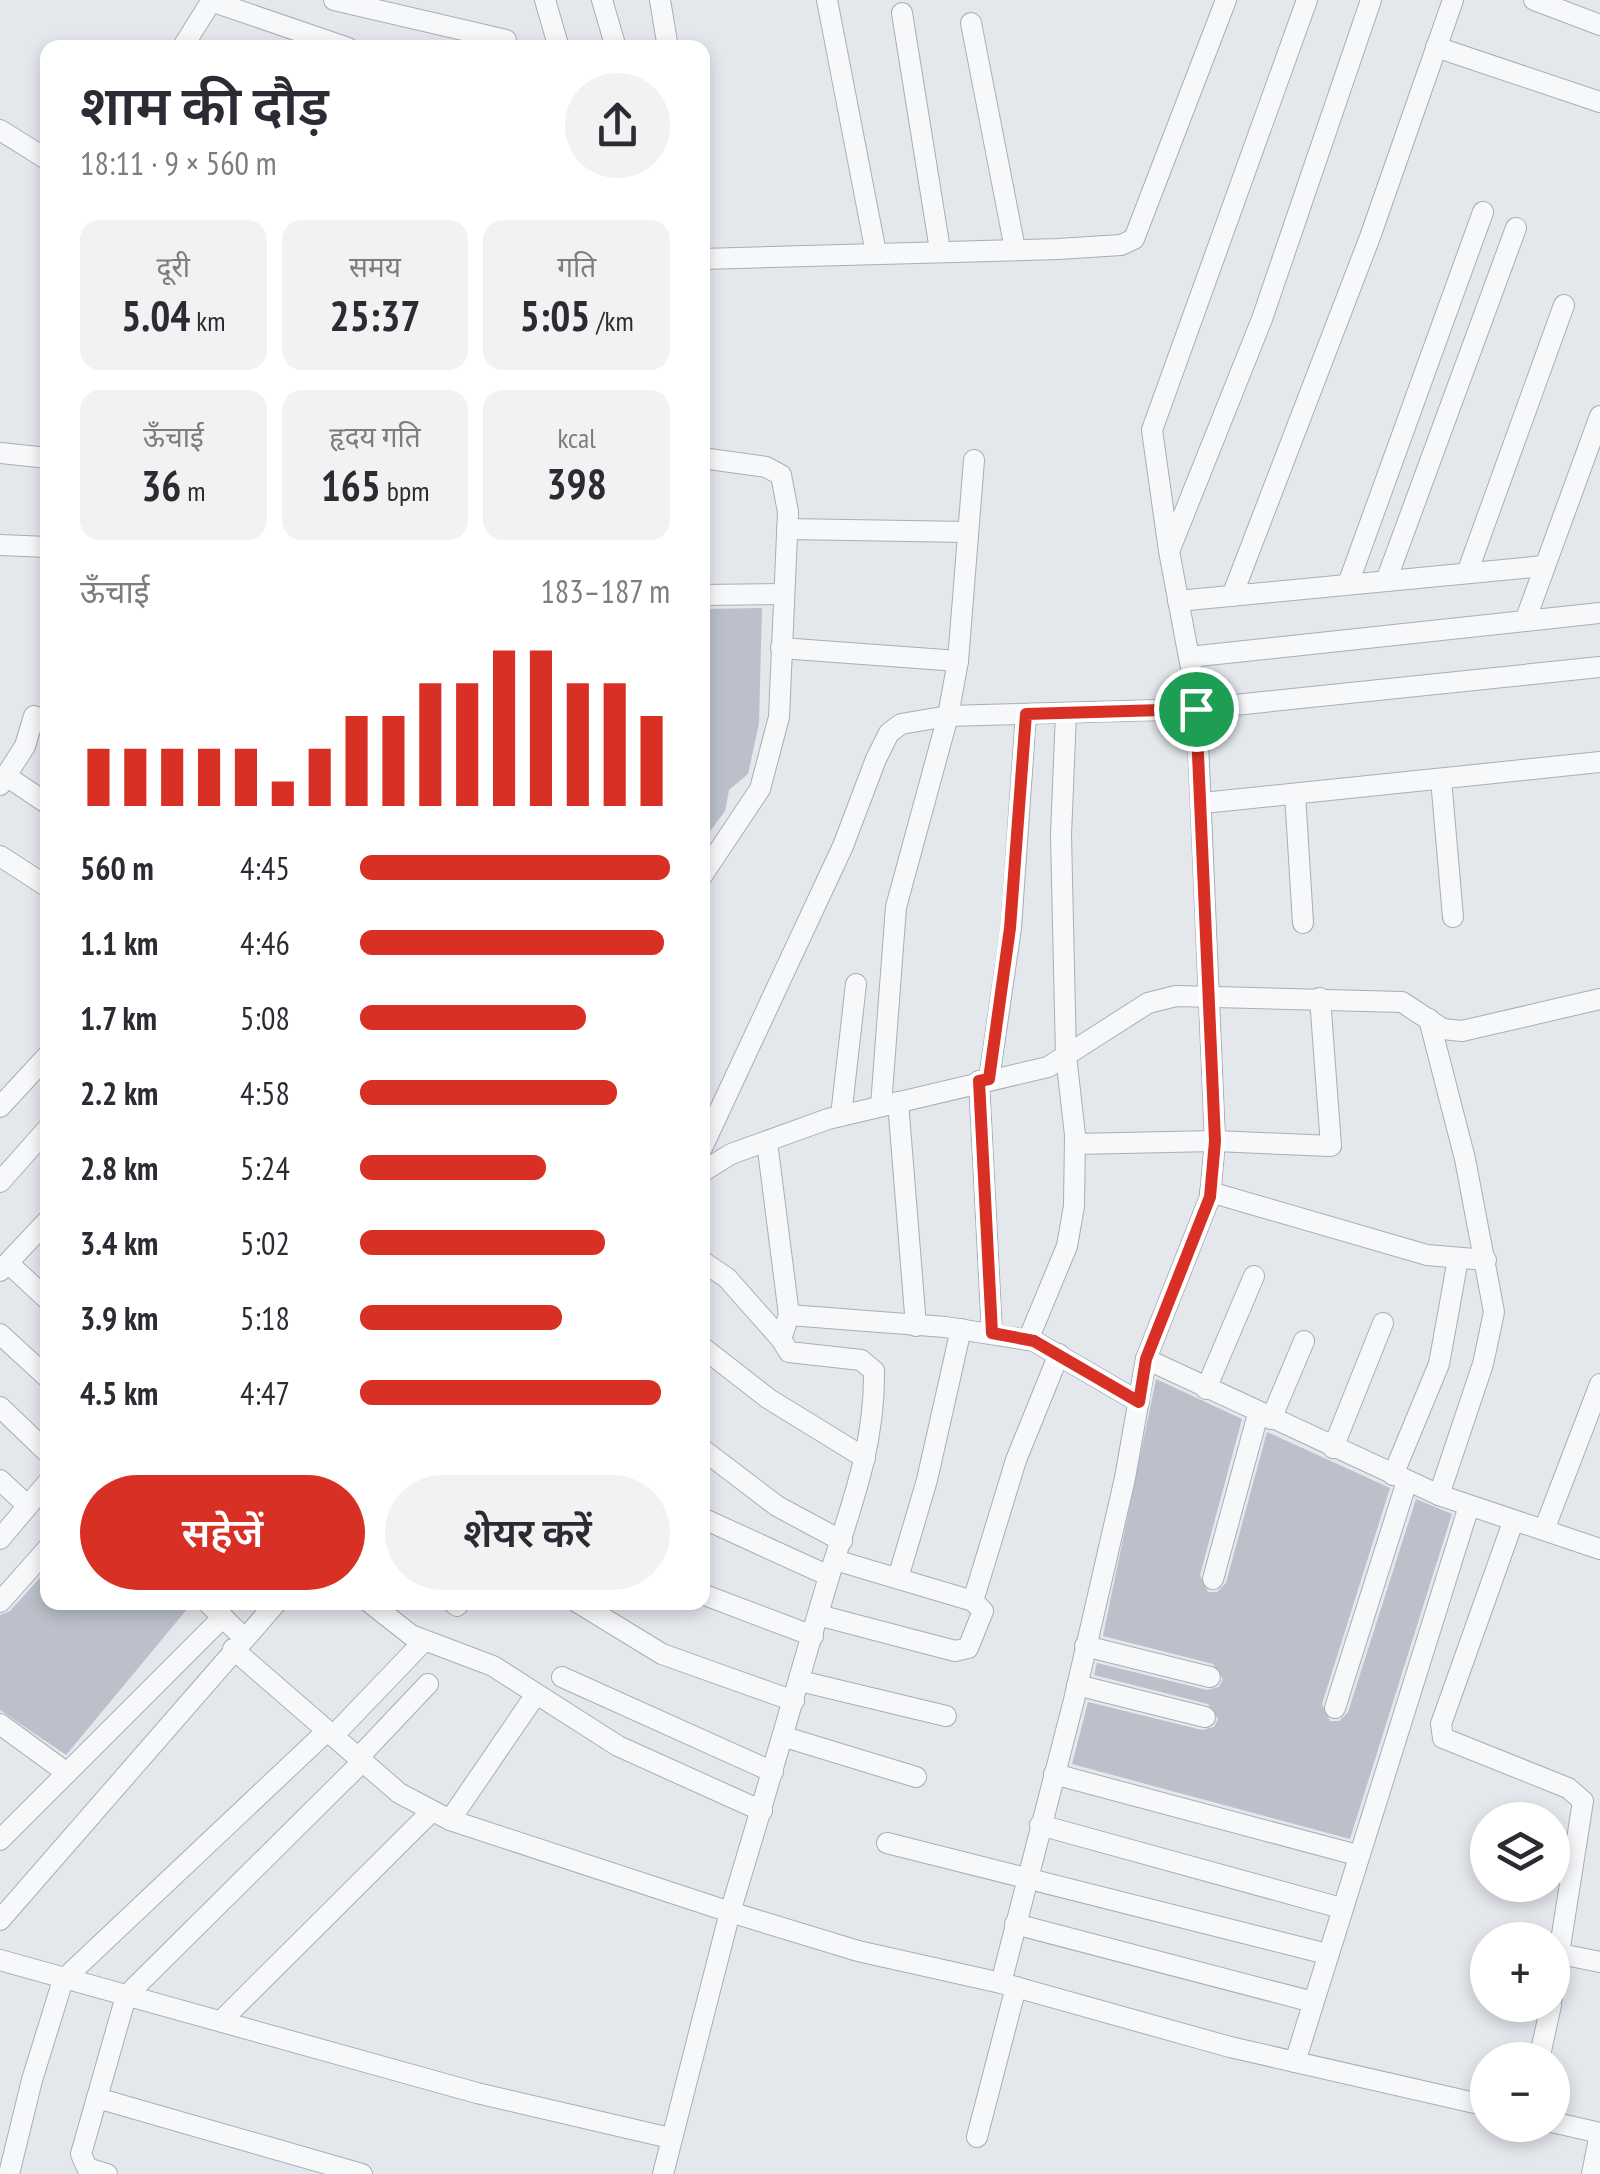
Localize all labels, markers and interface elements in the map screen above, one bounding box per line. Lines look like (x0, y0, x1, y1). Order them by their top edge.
text: शाम की दौड़ (80, 69, 329, 140)
button: share (565, 73, 670, 178)
text: 18:11 · 9 × 560 m (80, 142, 277, 184)
text: दूरी (157, 248, 190, 285)
text: समय (349, 248, 401, 285)
text: गति (557, 248, 596, 285)
text: 5.04 (121, 288, 190, 343)
text: 25:37 (330, 288, 420, 343)
text: 5:05 (520, 288, 590, 343)
text: km (190, 302, 225, 339)
text: /km (590, 302, 634, 339)
text: ऊँचाई (143, 418, 204, 455)
text: हृदय गति (329, 418, 421, 455)
text: kcal (558, 419, 596, 456)
text: 398 (547, 456, 607, 511)
text: 36 (141, 458, 181, 513)
text: 165 (321, 458, 381, 513)
text: m (181, 472, 205, 509)
text: bpm (381, 472, 429, 509)
text: ऊँचाई (80, 570, 149, 612)
text: 183–187 m (540, 570, 670, 612)
pin (1154, 667, 1239, 752)
icon: arrive (1169, 682, 1224, 737)
text: 560 m (80, 847, 154, 889)
text: 4:45 (240, 847, 290, 889)
text: 1.1 km (80, 922, 158, 964)
text: 4:46 (240, 922, 290, 964)
text: 1.7 km (80, 997, 157, 1039)
text: 5:08 (240, 997, 290, 1039)
text: 2.2 km (80, 1072, 158, 1114)
text: 4:58 (240, 1072, 290, 1114)
text: 2.8 km (80, 1147, 158, 1189)
text: 5:24 (240, 1147, 290, 1189)
text: 3.4 km (80, 1222, 158, 1264)
text: 5:02 (240, 1222, 290, 1264)
text: 3.9 km (80, 1297, 158, 1339)
text: 5:18 (240, 1297, 290, 1339)
text: 4.5 km (80, 1372, 158, 1414)
text: 4:47 (240, 1372, 290, 1414)
button: सहेजें (80, 1475, 365, 1590)
button: शेयर करें (385, 1475, 670, 1590)
map controls (1470, 1802, 1570, 2142)
button: layers (1470, 1802, 1570, 1902)
button: + (1470, 1922, 1570, 2022)
button: − (1470, 2042, 1570, 2142)

